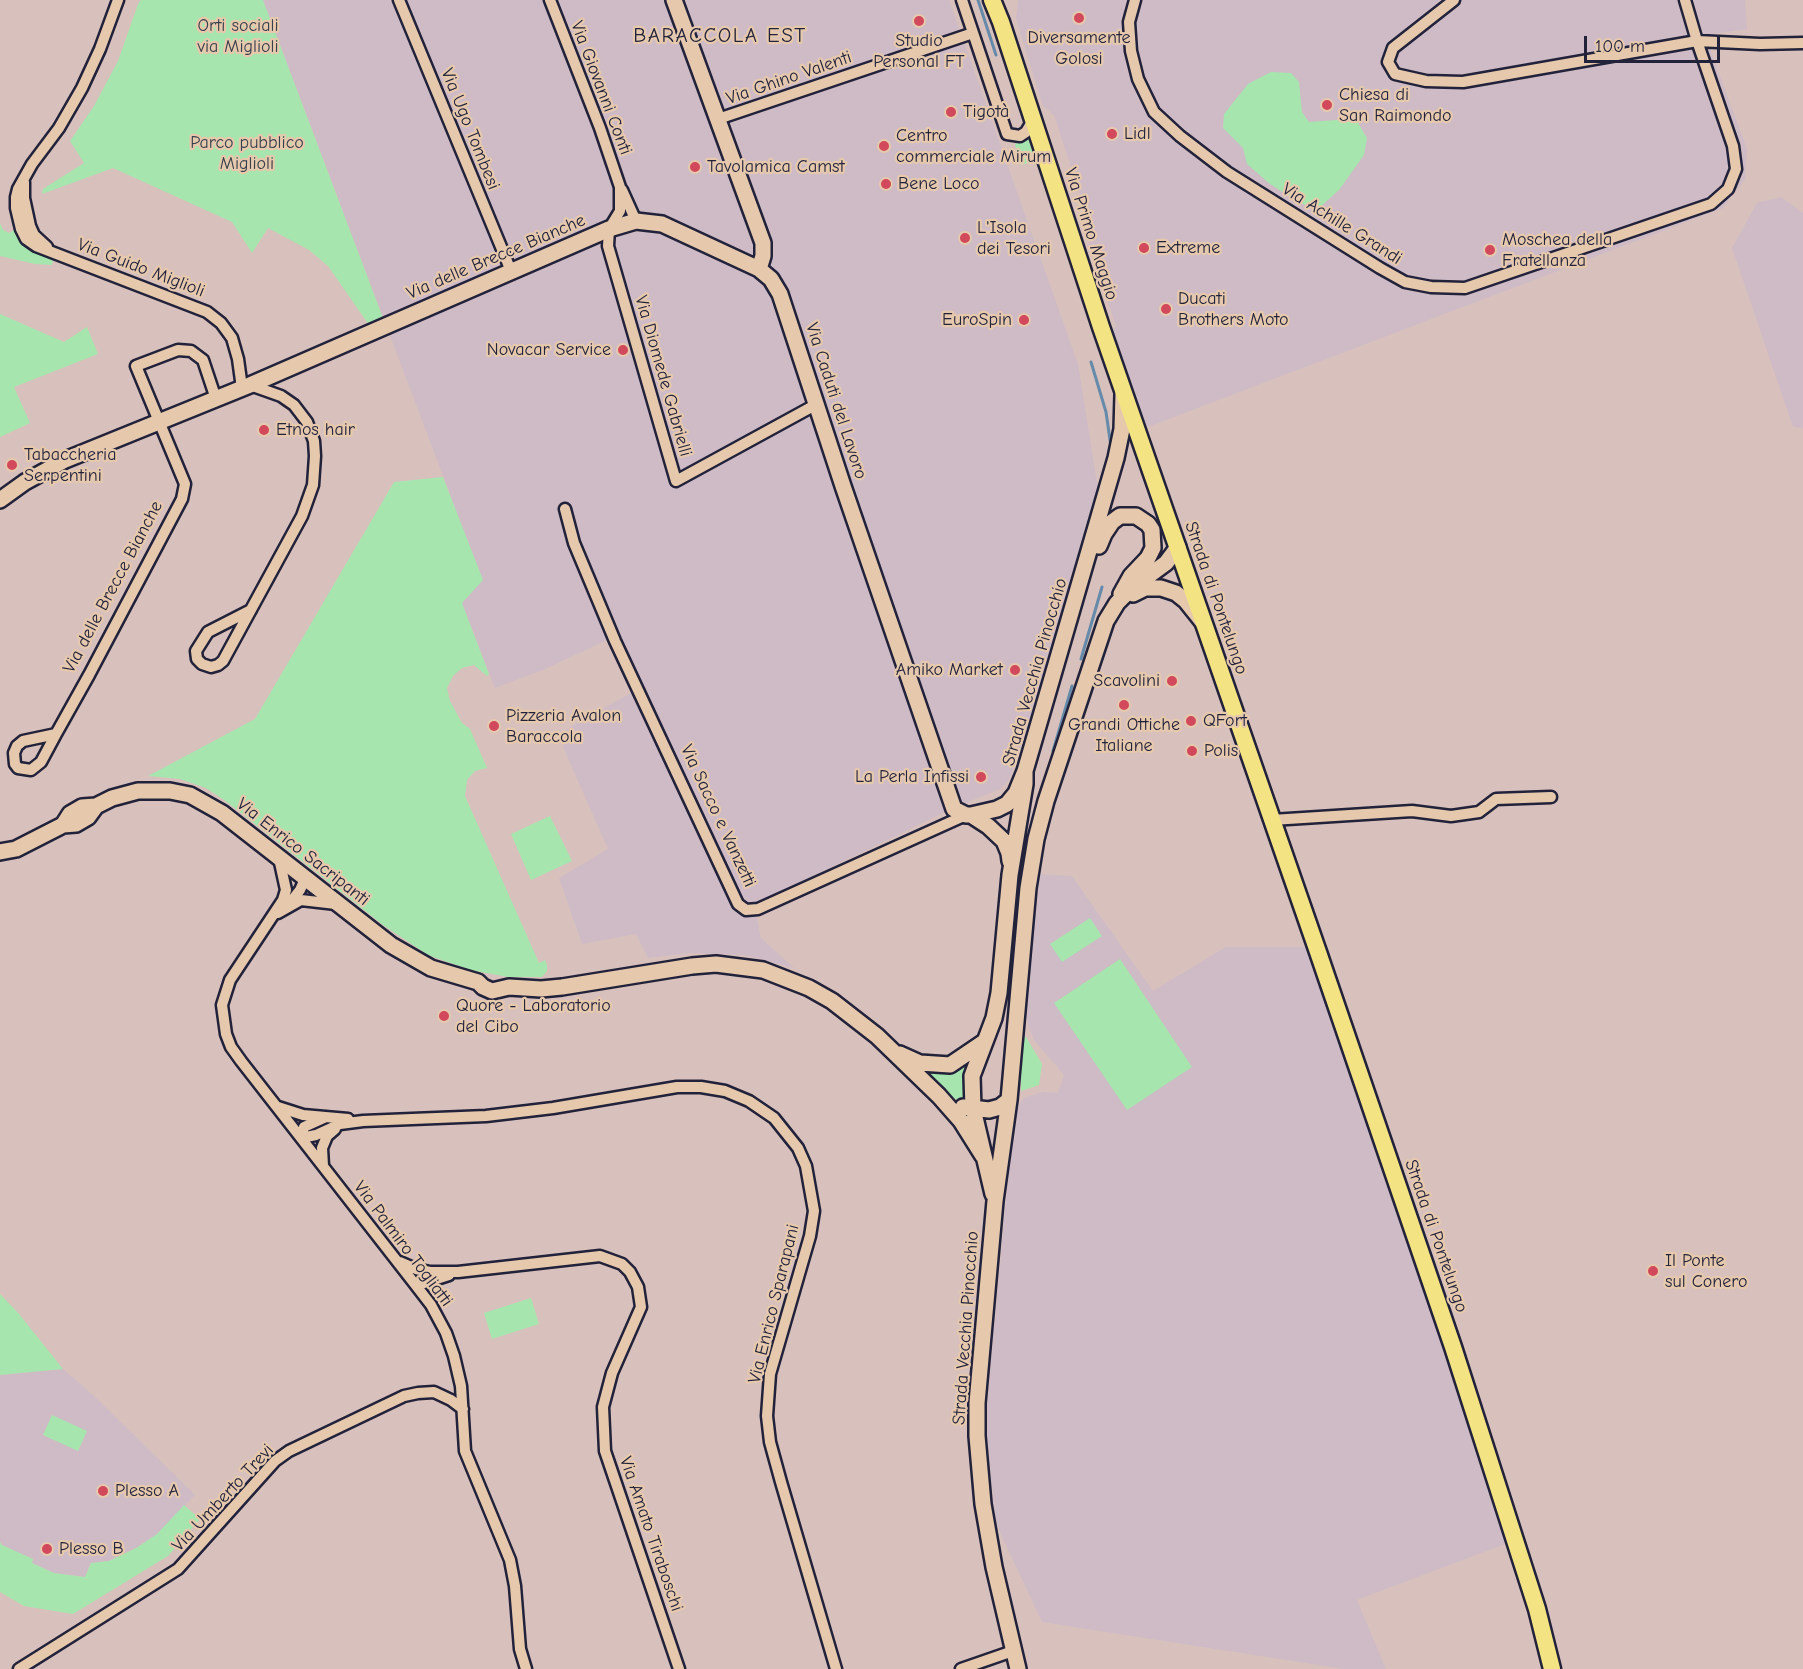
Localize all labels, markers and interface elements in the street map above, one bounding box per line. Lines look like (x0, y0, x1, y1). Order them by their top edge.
marker: Diversamente Golosi (1072, 11, 1086, 25)
marker: Studio Personal FT (912, 14, 926, 28)
park label: Orti sociali via Miglioli (197, 15, 279, 57)
street label: Via Giovanni Conti (566, 18, 636, 158)
district label: BARACCOLA EST (633, 23, 807, 49)
scale bar (1587, 24, 1724, 62)
place label: Diversamente Golosi (1028, 27, 1130, 70)
place label: Studio Personal FT (873, 30, 965, 72)
text: 100 m (1595, 36, 1645, 57)
street label: Via Ghino Valenti (723, 46, 855, 110)
street label: Via Ugo Tombesi (436, 65, 504, 193)
place label: Chiesa di San Raimondo (1339, 84, 1451, 127)
marker: Chiesa di San Raimondo (1320, 98, 1334, 112)
place label: Tigotà (963, 101, 1009, 123)
marker: Tigotà (944, 105, 958, 119)
place label: Lidl (1124, 123, 1151, 145)
place label: Centro commerciale Mirum (896, 125, 1051, 168)
marker: Lidl (1105, 127, 1119, 141)
park label: Parco pubblico Miglioli (190, 132, 304, 174)
marker: Centro commerciale Mirum (877, 139, 891, 153)
place label: Tavolamica Camst (707, 156, 845, 178)
marker: Tavolamica Camst (688, 160, 702, 174)
street label: Via Primo Maggio (1059, 165, 1123, 303)
place label: Bene Loco (898, 173, 980, 195)
marker: Bene Loco (879, 177, 893, 191)
street label: Via Achille Grandi (1278, 178, 1406, 270)
street label: Via delle Brecce Bianche (404, 210, 588, 304)
place label: L'Isola dei Tesori (977, 217, 1051, 260)
place label: Moschea della Fratellanza (1502, 229, 1612, 272)
marker: L'Isola dei Tesori (958, 231, 972, 245)
street label: Via Guido Miglioli (74, 234, 208, 302)
place label: Extreme (1156, 237, 1220, 259)
marker: Extreme (1137, 241, 1151, 255)
marker: Moschea della Fratellanza (1483, 243, 1497, 257)
place label: Ducati Brothers Moto (1178, 288, 1288, 330)
street label: Via Diomede Gabrielli (630, 293, 696, 459)
marker: Ducati Brothers Moto (1159, 302, 1173, 316)
place label: EuroSpin (942, 309, 1012, 331)
marker: EuroSpin (1017, 313, 1031, 327)
street label: Via Caduti del Lavoro (801, 320, 871, 482)
place label: Novacar Service (487, 339, 611, 361)
marker: Novacar Service (616, 343, 630, 357)
place label: Etnos hair (276, 419, 355, 441)
marker: Etnos hair (257, 423, 271, 437)
place label: Tabaccheria Serpentini (24, 444, 116, 486)
marker: Tabaccheria Serpentini (5, 458, 19, 472)
street label: Via delle Brecce Bianche (58, 497, 168, 677)
street label: Strada di Pontelungo (1180, 519, 1252, 677)
street label: Strada Vecchia Pinocchio (998, 576, 1072, 768)
place label: Amiko Market (896, 659, 1003, 681)
marker: Amiko Market (1008, 663, 1022, 677)
place label: Scavolini (1093, 670, 1160, 692)
marker: Scavolini (1165, 674, 1179, 688)
marker: Grandi Ottiche Italiane (1117, 698, 1131, 712)
place label: Pizzeria Avalon Baraccola (506, 705, 621, 748)
place label: QFort (1203, 710, 1247, 732)
place label: Grandi Ottiche Italiane (1068, 714, 1180, 756)
marker: QFort (1184, 714, 1198, 728)
marker: Pizzeria Avalon Baraccola (487, 719, 501, 733)
place label: Polis (1204, 740, 1238, 762)
street label: Via Sacco e Vanzetti (675, 741, 761, 891)
marker: Polis (1185, 744, 1199, 758)
place label: La Perla Infissi (855, 766, 969, 788)
marker: La Perla Infissi (974, 770, 988, 784)
street label: Via Enrico Sacripanti (232, 793, 374, 911)
place label: Quore - Laboratorio del Cibo (456, 995, 611, 1038)
marker: Quore - Laboratorio del Cibo (437, 1009, 451, 1023)
street label: Strada di Pontelungo (1400, 1157, 1472, 1315)
street label: Via Palmiro Togliatti (349, 1177, 457, 1311)
street label: Via Enrico Sparapani (744, 1222, 804, 1386)
street label: Strada Vecchia Pinocchio (948, 1230, 984, 1426)
place label: Il Ponte sul Conero (1665, 1250, 1748, 1292)
marker: Il Ponte sul Conero (1646, 1264, 1660, 1278)
street label: Via Umberto Trevi (168, 1440, 278, 1556)
street label: Via Amato Tiraboschi (614, 1454, 688, 1614)
place label: Plesso A (115, 1480, 179, 1502)
marker: Plesso A (96, 1484, 110, 1498)
place label: Plesso B (59, 1538, 124, 1560)
marker: Plesso B (40, 1542, 54, 1556)

